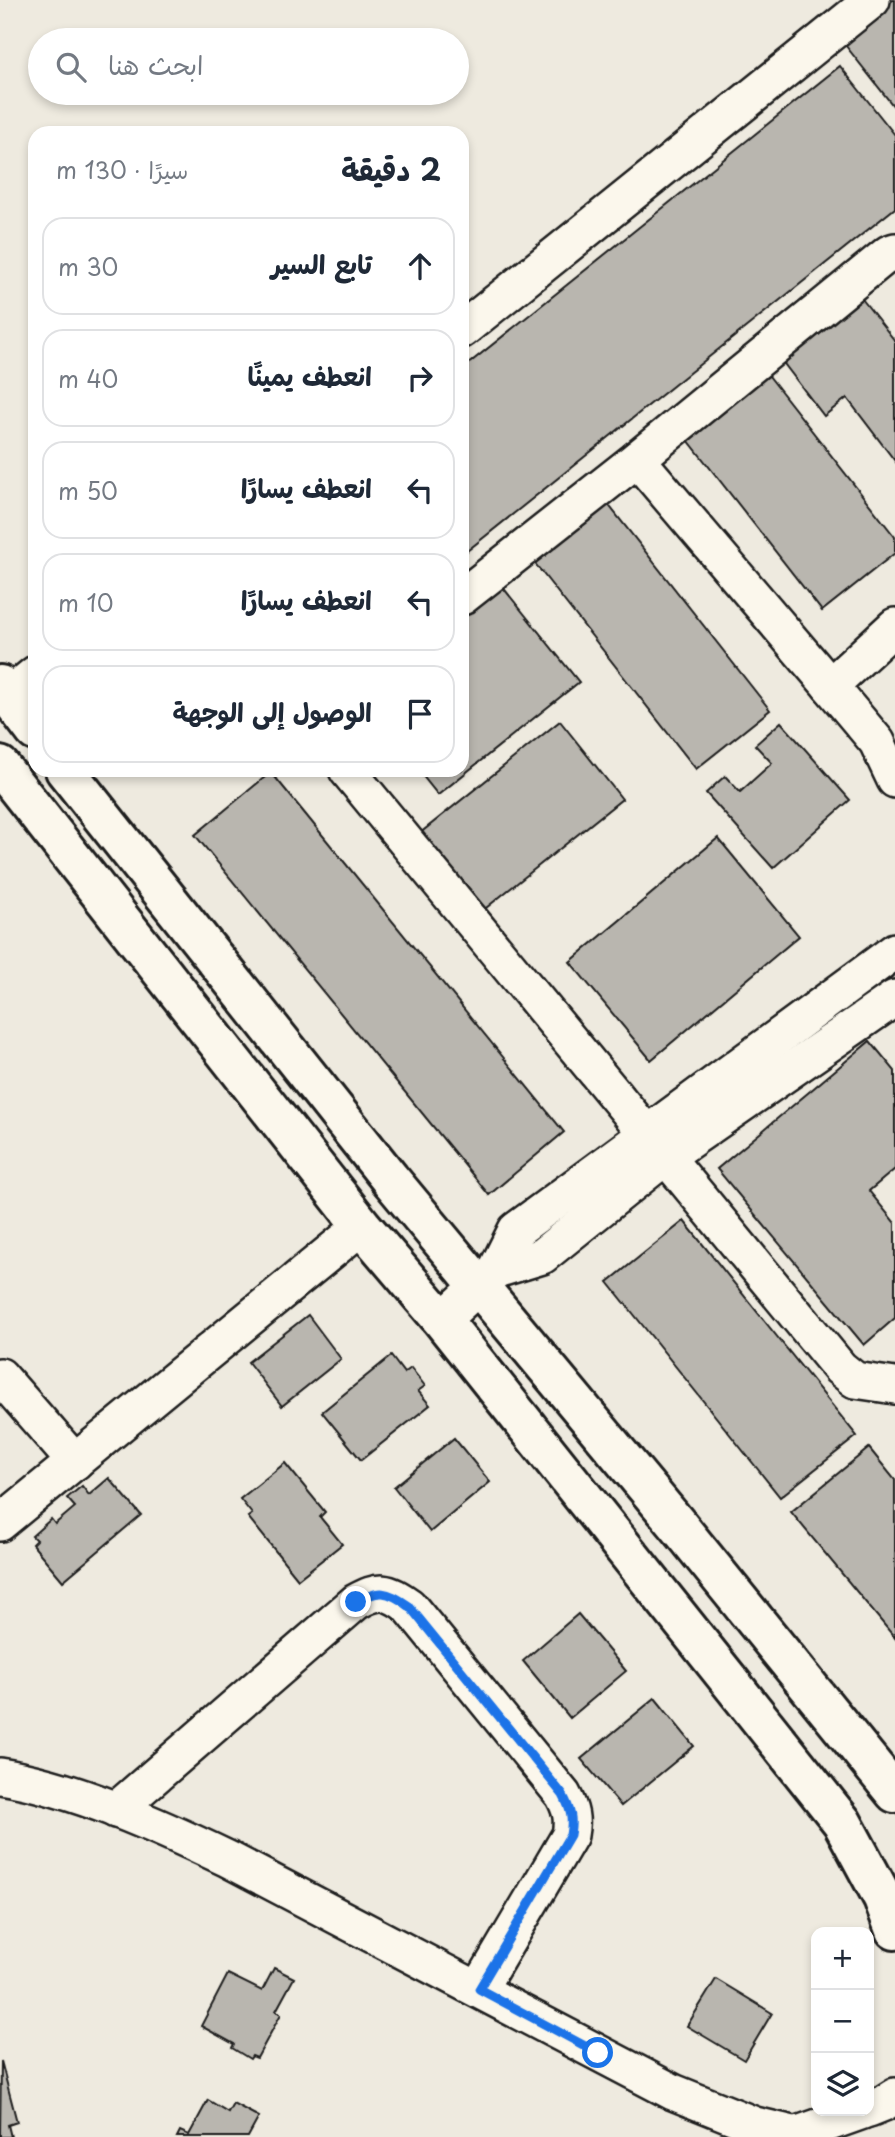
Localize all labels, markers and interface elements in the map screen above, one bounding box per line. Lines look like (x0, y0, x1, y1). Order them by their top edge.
search box (28, 28, 469, 105)
text: ابحث هنا (108, 45, 203, 84)
icon: search (52, 48, 90, 86)
text: 2 دقيقة (341, 146, 441, 191)
text: سيرًا · 130 m (56, 152, 188, 187)
text: تابع السير (271, 244, 372, 283)
icon: ahead (401, 247, 439, 285)
text: 30 m (58, 249, 118, 284)
text: انعطف يمينًا (248, 356, 372, 395)
icon: right (401, 359, 439, 397)
text: 40 m (58, 361, 118, 396)
text: انعطف يسارًا (241, 468, 372, 507)
icon: left (401, 471, 439, 509)
text: 50 m (58, 473, 118, 508)
text: انعطف يسارًا (241, 580, 372, 619)
icon: left (401, 583, 439, 621)
text: 10 m (58, 585, 114, 620)
text: الوصول إلى الوجهة (173, 692, 372, 731)
icon: arrive (401, 695, 439, 733)
route end (340, 1586, 371, 1617)
map controls (811, 1927, 874, 2116)
button: + (811, 1927, 874, 1990)
button: − (811, 1990, 874, 2053)
route start (582, 2037, 613, 2068)
button: layers (811, 2053, 874, 2116)

